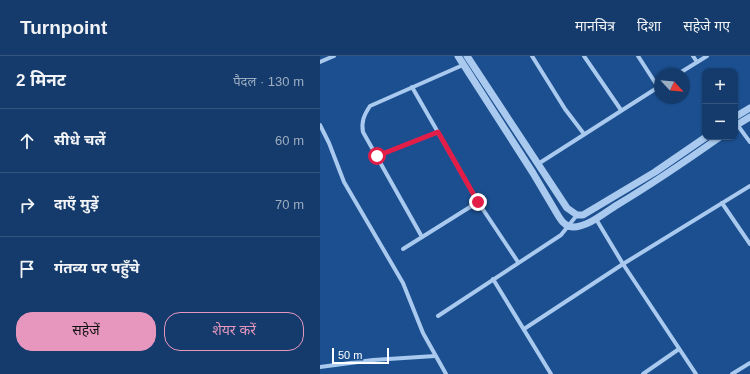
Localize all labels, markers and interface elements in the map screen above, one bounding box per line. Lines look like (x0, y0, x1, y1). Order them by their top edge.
text: Turnpoint (20, 17, 107, 38)
text: मानचित्र (575, 18, 615, 34)
text: दिशा (637, 18, 661, 34)
text: सहेजे गए (683, 18, 730, 34)
north arrow (654, 68, 690, 104)
map controls (702, 68, 738, 140)
button: + (702, 68, 738, 104)
text: 2 मिनट (16, 71, 66, 90)
text: पैदल · 130 m (233, 74, 304, 89)
button: − (702, 104, 738, 140)
icon: ahead (16, 130, 38, 152)
text: सीधे चलें (54, 131, 105, 148)
text: 60 m (275, 133, 304, 148)
route start (368, 147, 386, 165)
route end (469, 193, 487, 211)
icon: right (16, 194, 38, 216)
text: दाएँ मुड़ें (54, 195, 98, 212)
text: 70 m (275, 197, 304, 212)
icon: arrive (16, 258, 38, 280)
text: गंतव्य पर पहुँचे (54, 259, 139, 276)
button: सहेजें (16, 312, 156, 351)
button: शेयर करें (164, 312, 304, 351)
scale bar (332, 346, 389, 365)
text: 50 m (338, 349, 362, 361)

